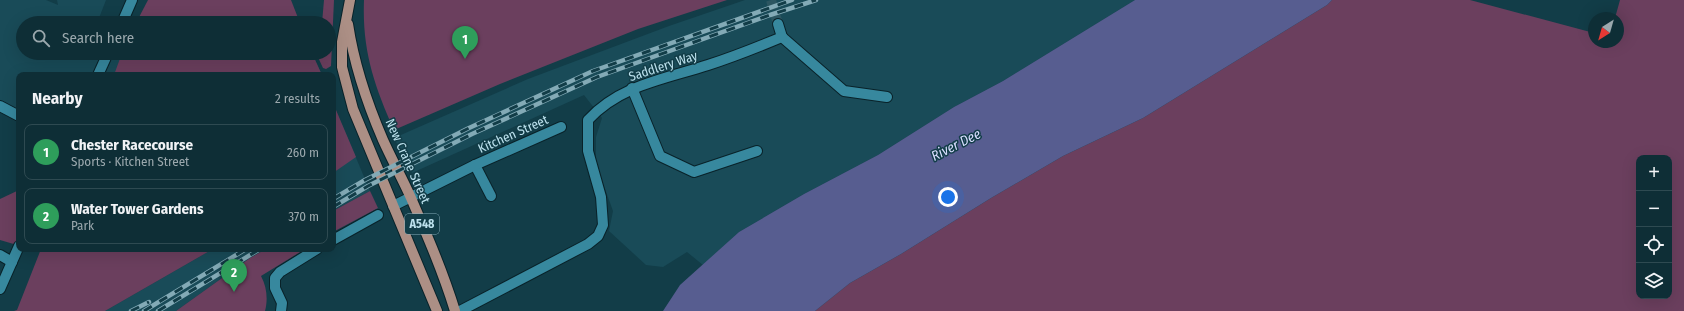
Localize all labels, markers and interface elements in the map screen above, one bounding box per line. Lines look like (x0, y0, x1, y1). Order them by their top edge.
north arrow (1588, 12, 1624, 48)
search box (16, 16, 336, 60)
pin: 1 (452, 26, 478, 59)
icon: search (30, 27, 52, 49)
text: Search here (62, 29, 134, 47)
street label: Saddlery Way (627, 48, 699, 84)
text: Nearby (32, 88, 83, 109)
text: 2 results (275, 91, 320, 106)
street label: Kitchen Street (476, 112, 551, 156)
street label: New Crane Street (383, 116, 434, 206)
water label: River Dee (928, 125, 984, 165)
text: Chester Racecourse (71, 136, 193, 154)
text: 1 (43, 145, 49, 160)
text: 260 m (287, 145, 319, 160)
text: Sports · Kitchen Street (71, 154, 189, 169)
map controls (1636, 155, 1672, 299)
button: + (1636, 155, 1672, 191)
your location (938, 187, 958, 207)
button: − (1636, 191, 1672, 227)
text: Water Tower Gardens (71, 200, 203, 218)
text: 2 (43, 209, 49, 224)
text: 370 m (288, 209, 319, 224)
road number: A548 (405, 214, 439, 234)
text: Park (71, 218, 94, 233)
button: locate (1636, 227, 1672, 263)
pin: 2 (221, 259, 247, 292)
button: layers (1636, 263, 1672, 299)

